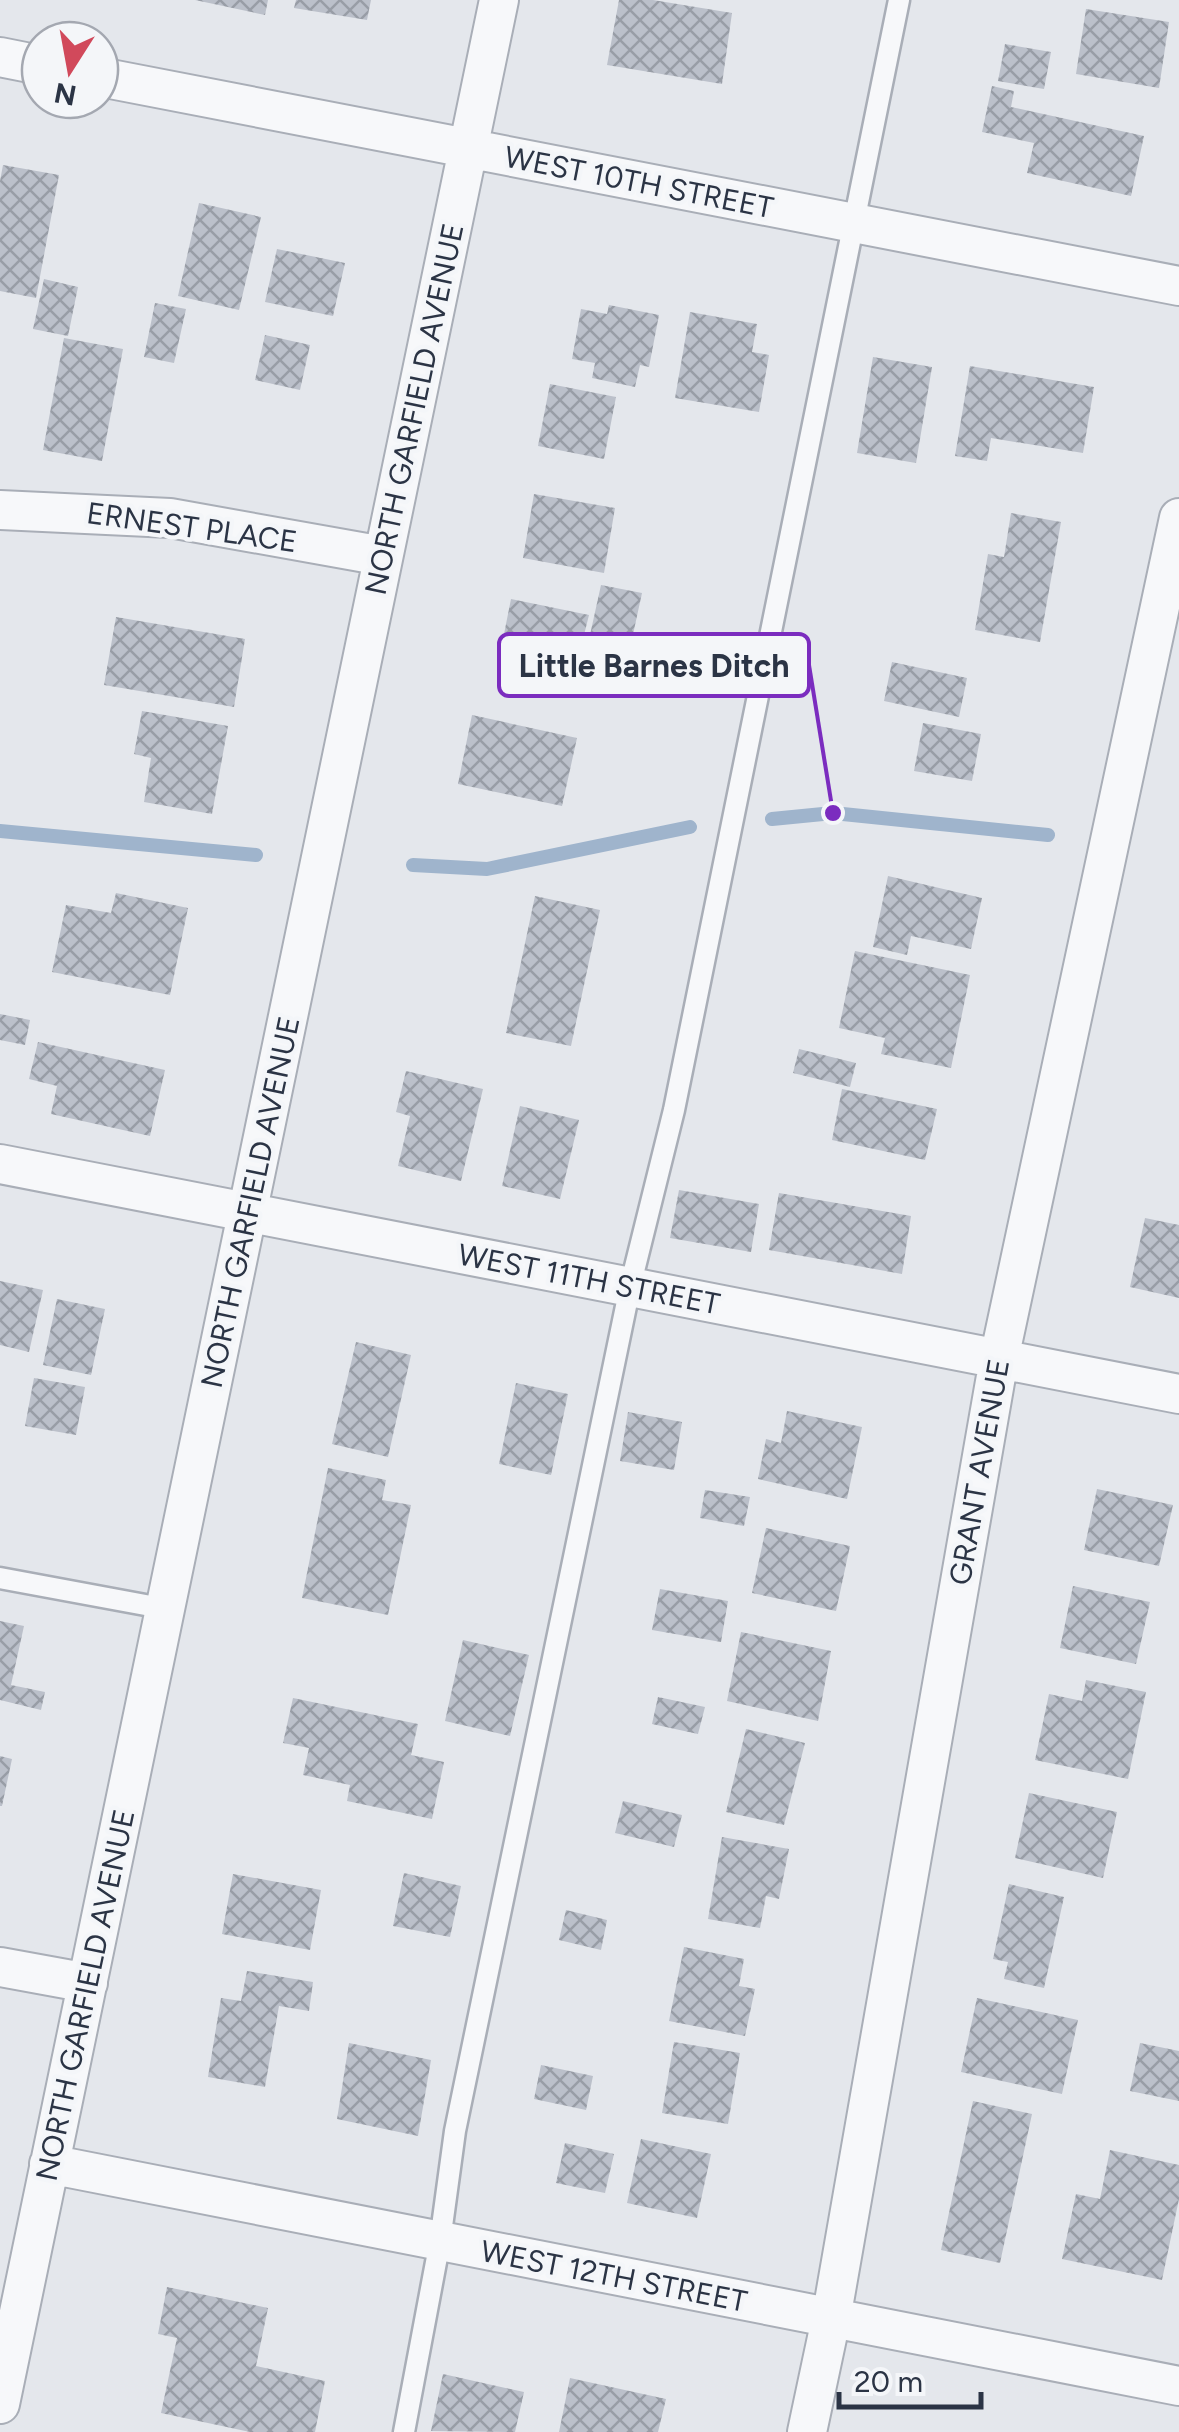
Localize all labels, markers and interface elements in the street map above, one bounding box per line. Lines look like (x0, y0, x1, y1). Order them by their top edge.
north arrow (20, 20, 120, 120)
text: N (51, 76, 79, 113)
street label: WEST 10TH STREET (502, 138, 777, 226)
street label: NORTH GARFIELD AVENUE (357, 220, 471, 598)
street label: ERNEST PLACE (84, 494, 300, 560)
callout: Little Barnes Ditch (499, 634, 809, 696)
text: Little Barnes Ditch (519, 647, 789, 685)
street label: NORTH GARFIELD AVENUE (193, 1013, 307, 1391)
street label: WEST 11TH STREET (455, 1235, 724, 1323)
street label: GRANT AVENUE (941, 1356, 1017, 1588)
street label: NORTH GARFIELD AVENUE (28, 1806, 142, 2184)
street label: WEST 12TH STREET (478, 2232, 751, 2320)
scale bar (839, 2347, 982, 2409)
text: 20 m (854, 2363, 923, 2400)

